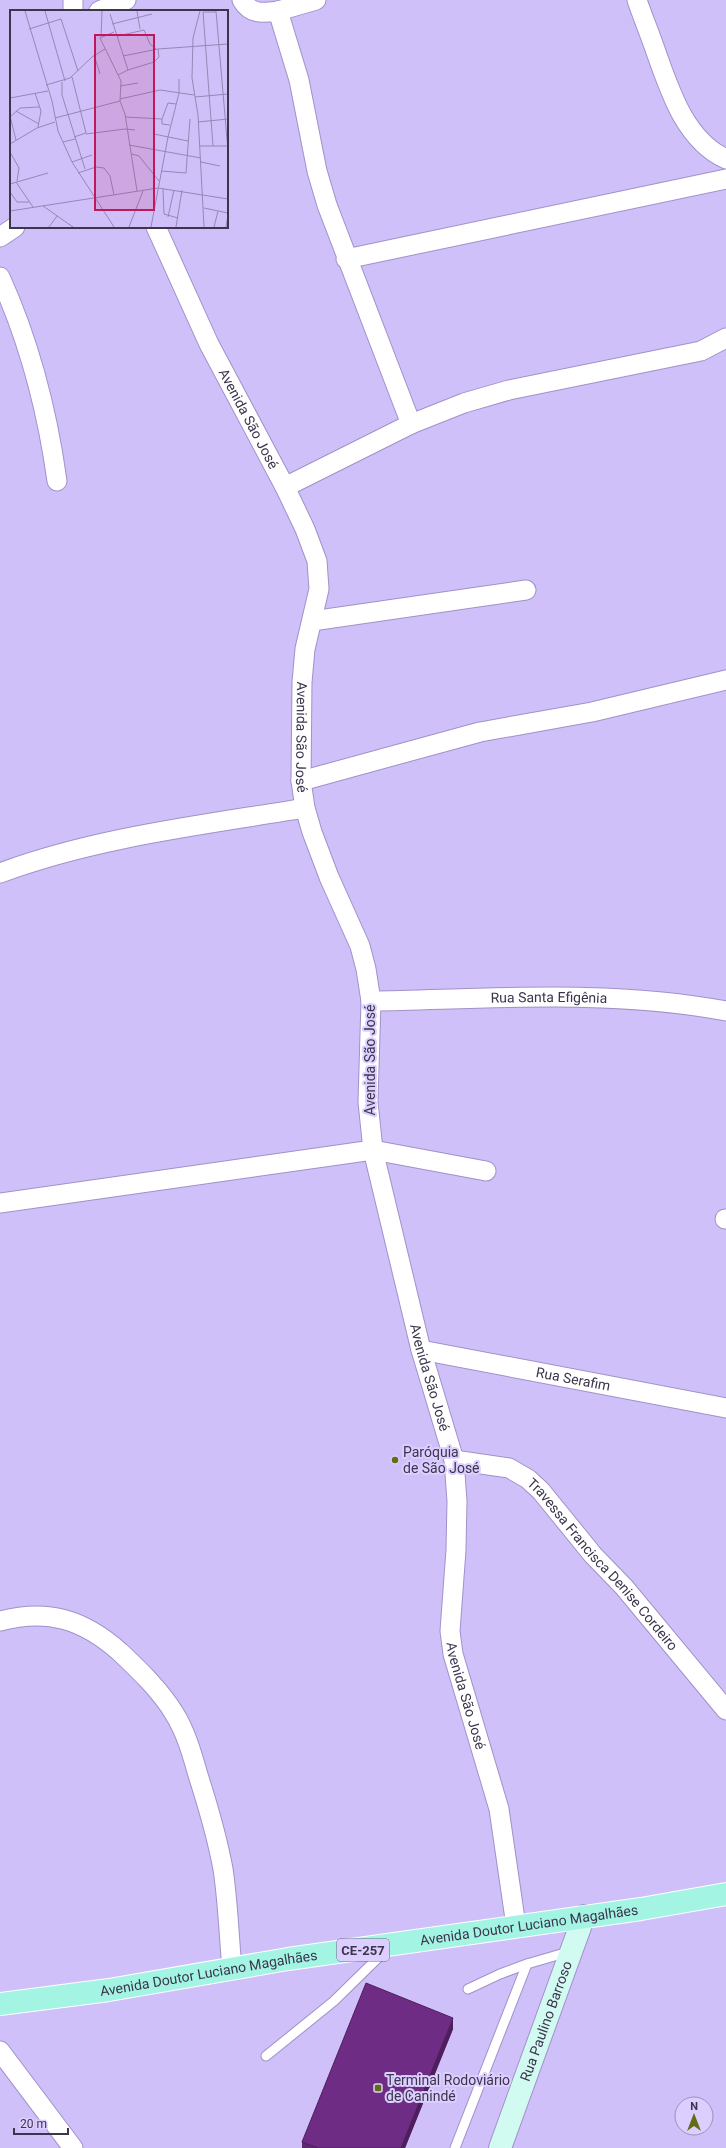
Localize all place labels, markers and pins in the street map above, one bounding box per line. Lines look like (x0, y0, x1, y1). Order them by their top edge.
place label: Paróquia de São José (403, 1444, 480, 1476)
marker: Paróquia de São José (390, 1455, 400, 1465)
place label: Terminal Rodoviário de Canindé (386, 2072, 510, 2104)
marker: Terminal Rodoviário de Canindé (373, 2083, 383, 2093)

